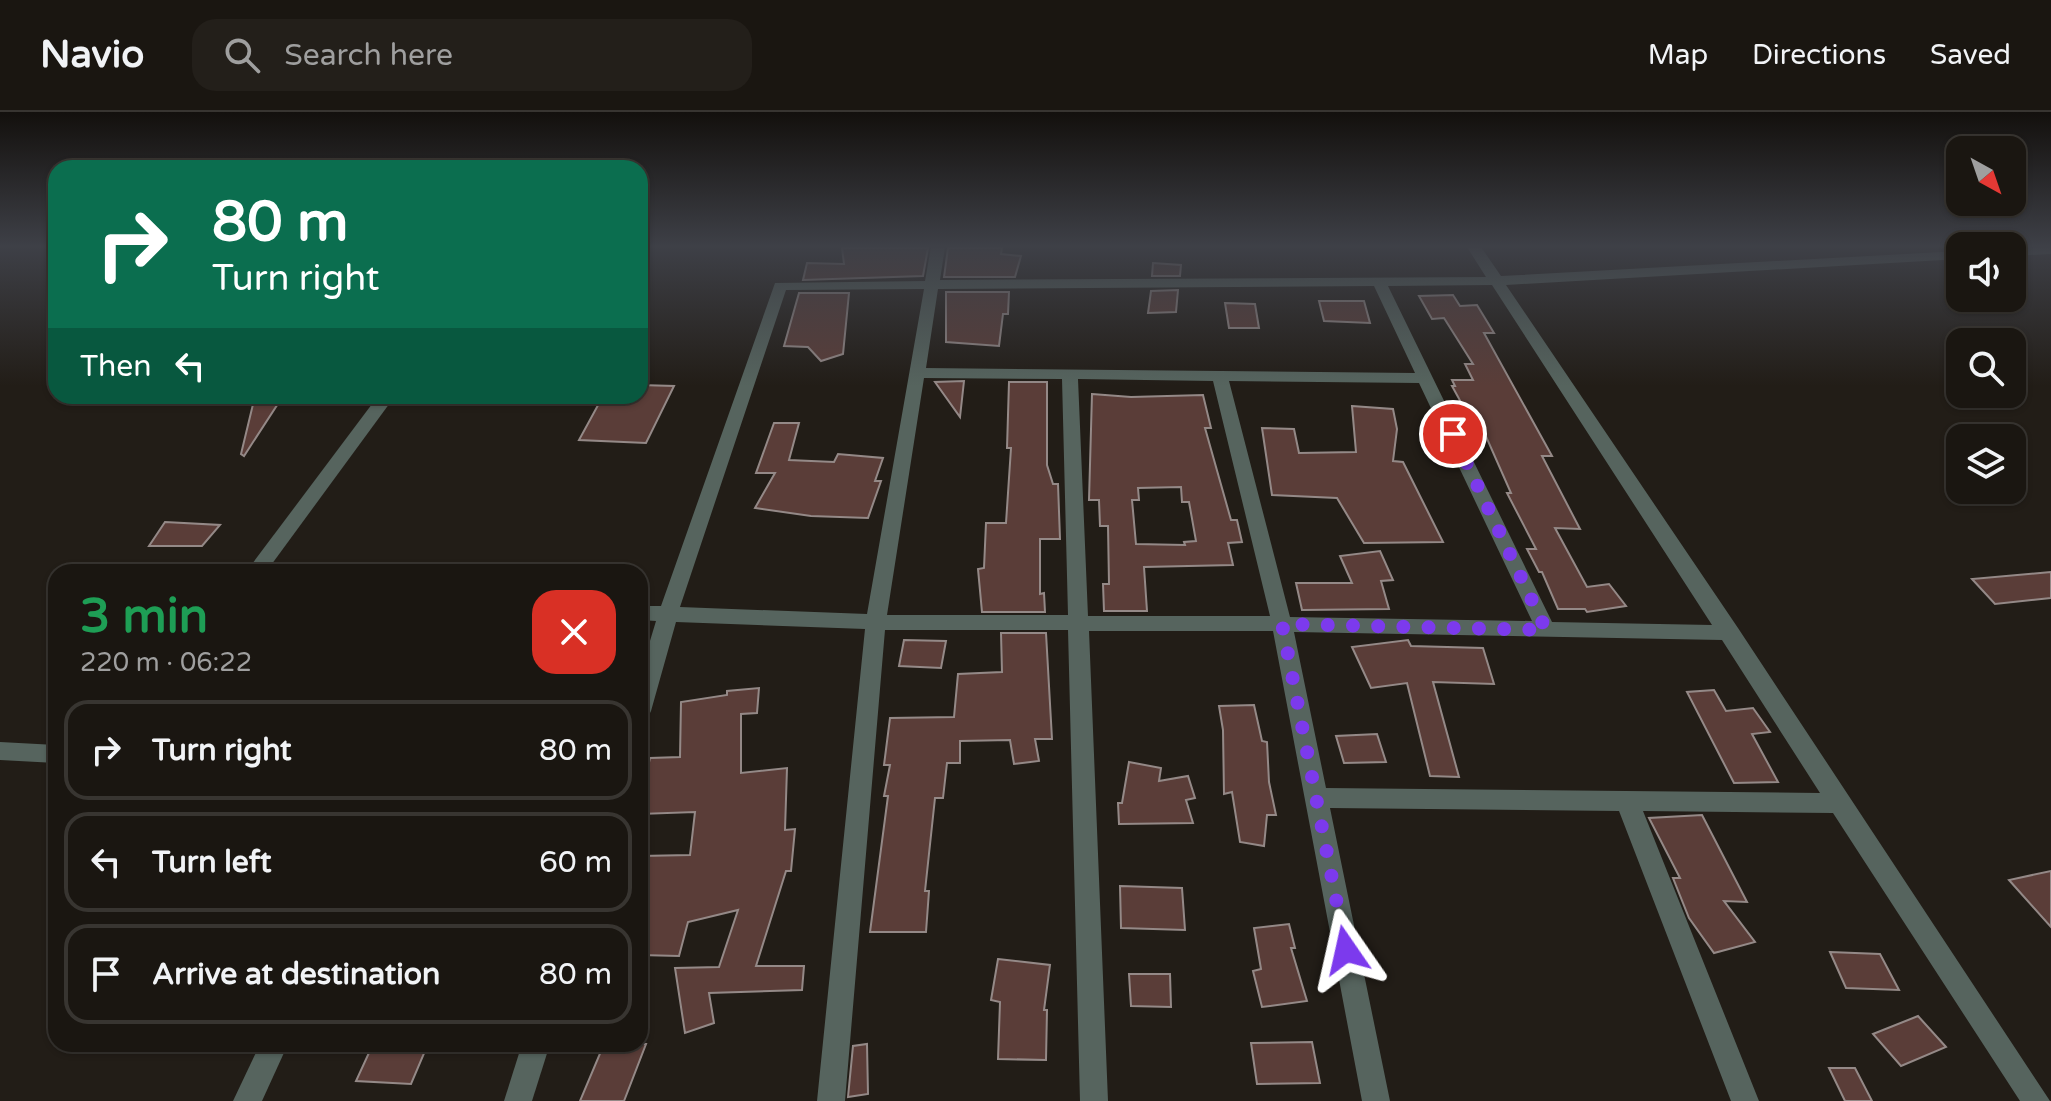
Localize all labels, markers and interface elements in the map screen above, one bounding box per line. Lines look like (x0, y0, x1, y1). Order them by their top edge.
search box (192, 19, 752, 91)
text: Navio (40, 32, 144, 78)
icon: search (220, 33, 264, 77)
text: Search here (284, 37, 453, 74)
text: Map (1648, 38, 1708, 72)
text: Directions (1752, 38, 1886, 72)
text: Saved (1930, 38, 2011, 72)
north arrow (1946, 136, 2026, 216)
map controls (1946, 136, 2026, 504)
text: 80 m (212, 189, 348, 256)
icon: right (80, 192, 184, 296)
button: sound (1946, 232, 2026, 312)
text: Turn right (212, 257, 379, 300)
button: search (1946, 328, 2026, 408)
icon: left (168, 344, 212, 388)
text: Then (80, 348, 152, 385)
pin (1419, 400, 1487, 468)
icon: arrive (1431, 412, 1475, 456)
button: layers (1946, 424, 2026, 504)
text: 3 min (80, 588, 208, 646)
button: close (532, 590, 616, 674)
text: 220 m · 06:22 (80, 647, 252, 678)
icon: right (84, 728, 128, 772)
text: Turn right (152, 732, 292, 769)
text: 80 m (539, 732, 612, 769)
icon: left (84, 840, 128, 884)
text: Turn left (152, 844, 271, 881)
text: 60 m (539, 844, 612, 881)
position arrow (1304, 908, 1388, 992)
icon: arrive (84, 952, 128, 996)
text: Arrive at destination (152, 956, 440, 993)
text: 80 m (539, 956, 612, 993)

